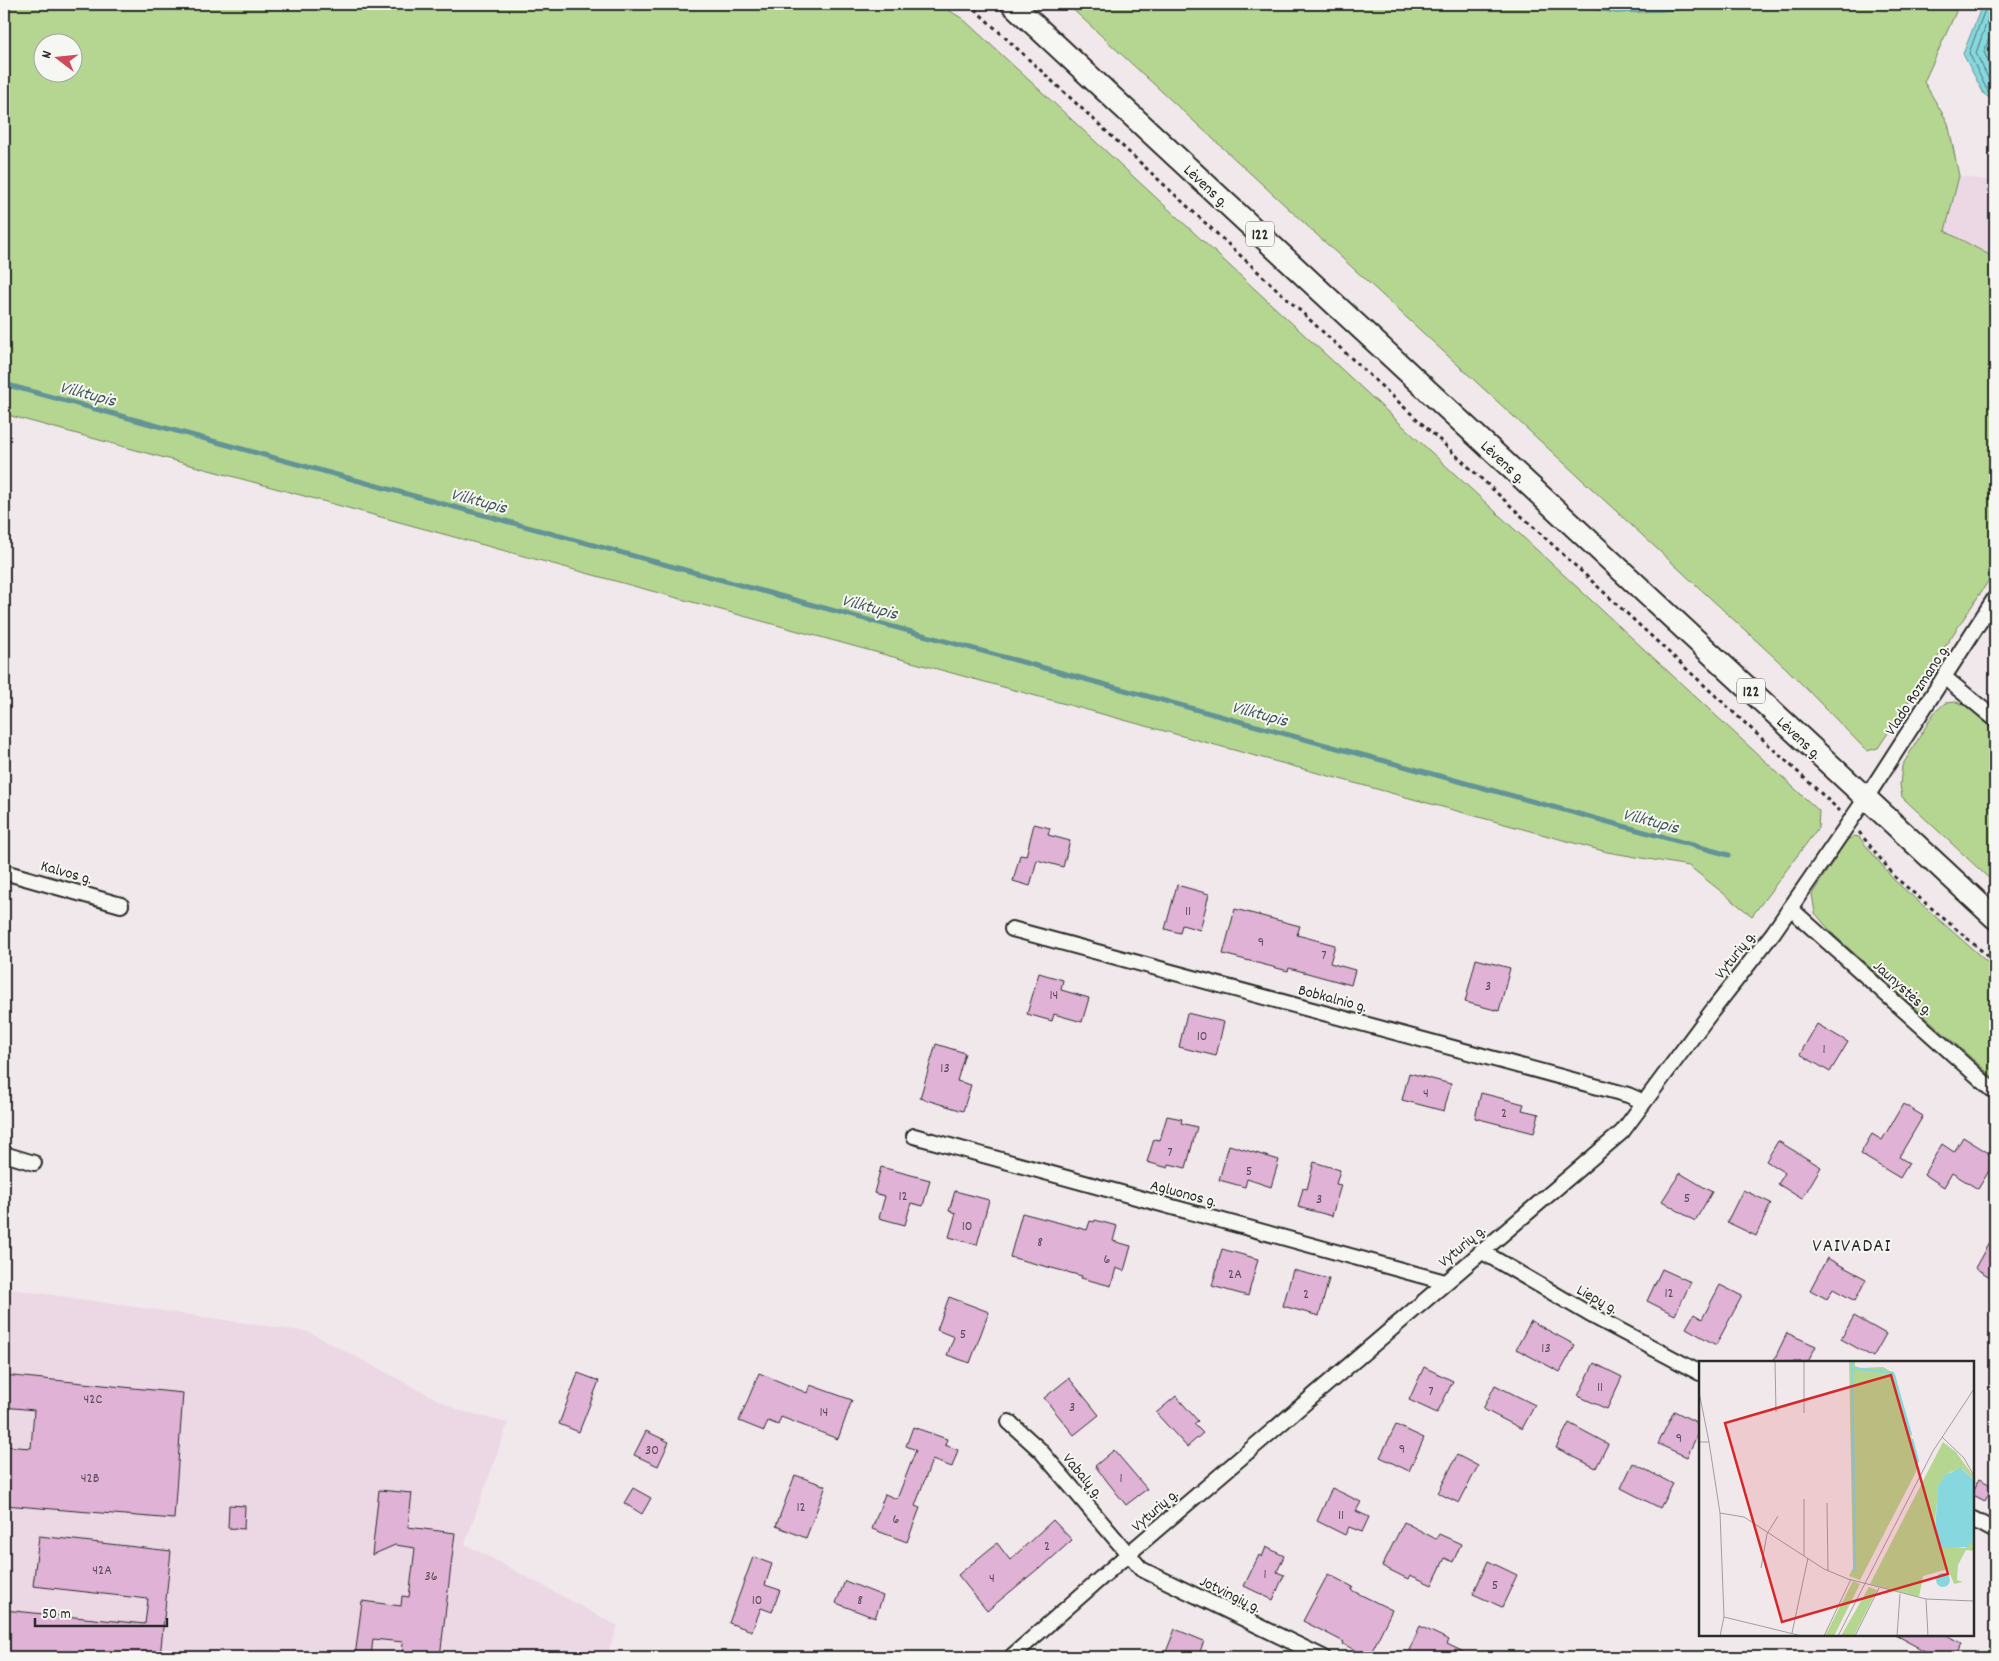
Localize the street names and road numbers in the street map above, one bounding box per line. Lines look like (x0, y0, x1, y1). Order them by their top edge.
street label: Lėvens g. (1177, 160, 1233, 214)
road number: 122 (1246, 222, 1274, 246)
street label: Lėvens g. (1474, 436, 1530, 490)
street label: Vlado Rozmano g. (1880, 640, 1956, 740)
road number: 122 (1737, 678, 1765, 704)
street label: Lėvens g. (1770, 712, 1826, 766)
street label: Kalvos g. (38, 855, 95, 892)
street label: Vyturių g. (1710, 926, 1762, 985)
street label: Jaunystės g. (1867, 956, 1937, 1022)
street label: Bobkalnio g. (1295, 979, 1369, 1020)
street label: Agluonos g. (1147, 1174, 1219, 1214)
street label: Vyturių g. (1434, 1220, 1491, 1274)
street label: Liepų g. (1572, 1279, 1622, 1321)
street label: Vabalų g. (1056, 1449, 1108, 1505)
street label: Vyturių g. (1127, 1484, 1184, 1538)
street label: Jotvingių g. (1195, 1570, 1265, 1620)

